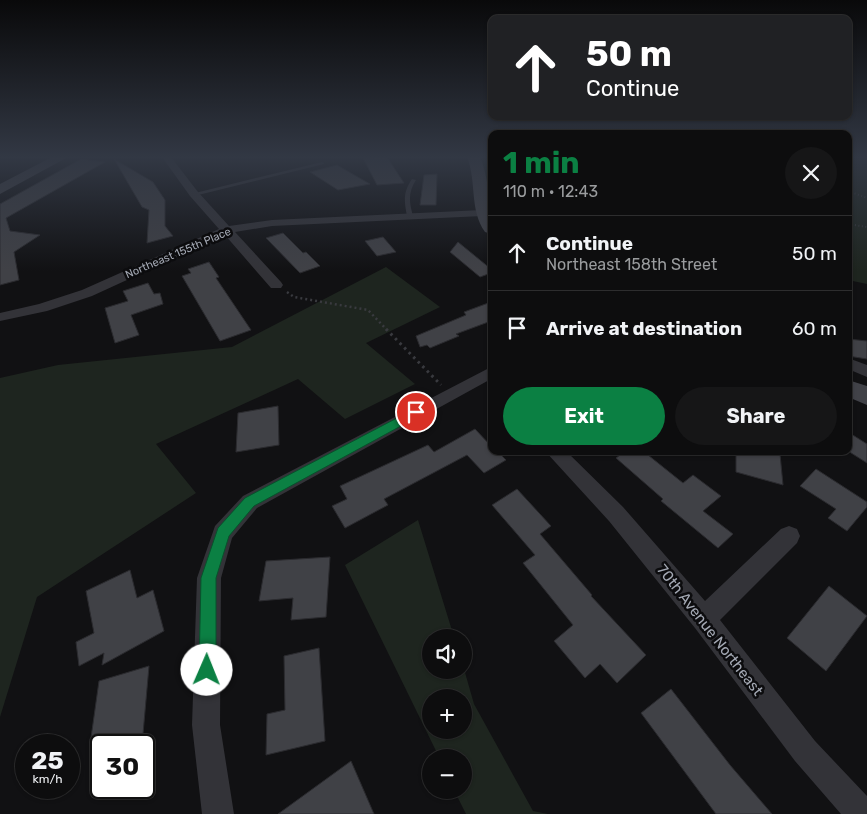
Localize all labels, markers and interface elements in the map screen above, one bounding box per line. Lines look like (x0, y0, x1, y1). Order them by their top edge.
text: 50 m (586, 33, 672, 75)
icon: ahead (503, 35, 568, 100)
text: Continue (586, 75, 679, 102)
text: 1 min (503, 145, 580, 181)
button: close (785, 147, 837, 199)
text: 110 m · 12:43 (503, 182, 598, 201)
street label: Northeast 155th Place (123, 225, 233, 281)
text: Continue (546, 232, 633, 255)
icon: ahead (503, 239, 531, 267)
text: 50 m (792, 242, 837, 265)
text: Northeast 158th Street (546, 255, 717, 274)
icon: arrive (503, 314, 531, 342)
text: Arrive at destination (546, 317, 742, 340)
text: 60 m (792, 317, 837, 340)
button: Exit (503, 387, 665, 445)
button: Share (675, 387, 837, 445)
pin (395, 391, 437, 433)
icon: arrive (402, 398, 430, 426)
street label: 70th Avenue Northeast (653, 561, 767, 699)
map controls (422, 629, 472, 799)
button: sound (422, 629, 472, 679)
position arrow (180, 643, 232, 695)
button: + (422, 689, 472, 739)
speed limit sign: 30 (90, 734, 155, 799)
text: 25 (31, 746, 64, 775)
button: − (422, 749, 472, 799)
text: km/h (33, 772, 62, 786)

